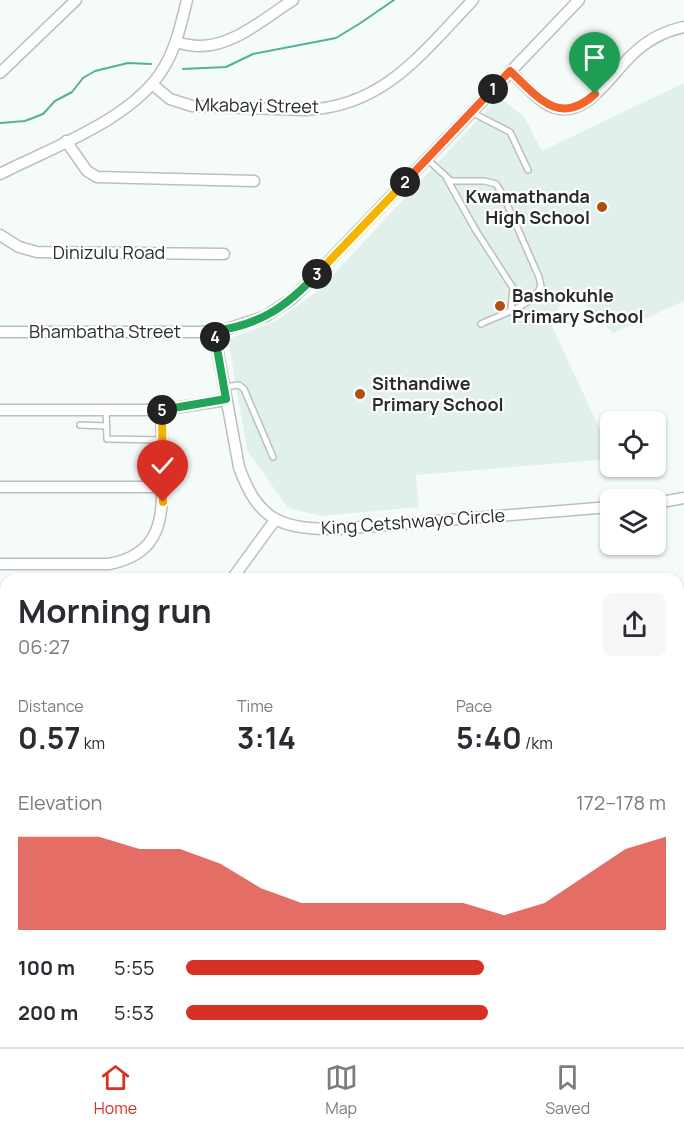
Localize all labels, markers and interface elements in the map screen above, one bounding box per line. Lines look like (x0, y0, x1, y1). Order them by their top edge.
pin (569, 32, 620, 94)
icon: arrive (578, 41, 611, 74)
pin: 1 (478, 74, 508, 104)
text: 1 (489, 78, 497, 100)
street label: Mkabayi Street (195, 92, 319, 118)
pin: 2 (390, 167, 420, 197)
text: 2 (400, 171, 410, 193)
place label: Kwamathanda High School (466, 184, 590, 229)
marker: Kwamathanda High School (595, 200, 609, 214)
street label: Dinizulu Road (53, 240, 165, 264)
pin: 3 (302, 259, 332, 289)
text: 3 (312, 263, 322, 285)
place label: Bashokuhle Primary School (512, 283, 644, 328)
marker: Bashokuhle Primary School (493, 299, 507, 313)
street label: Bhambatha Street (29, 319, 181, 343)
pin: 4 (200, 322, 230, 352)
text: 4 (210, 326, 220, 348)
place label: Sithandiwe Primary School (372, 371, 504, 416)
marker: Sithandiwe Primary School (353, 387, 367, 401)
pin: 5 (147, 395, 177, 425)
text: 5 (157, 399, 167, 421)
map controls (600, 411, 666, 555)
button: locate (600, 411, 666, 477)
pin (137, 440, 188, 502)
icon: check (146, 449, 179, 482)
button: layers (600, 489, 666, 555)
street label: King Cetshwayo Circle (320, 503, 506, 539)
text: Morning run (18, 588, 212, 633)
button: share (603, 593, 666, 656)
text: 06:27 (18, 633, 70, 660)
text: Distance (18, 695, 84, 717)
text: Time (237, 695, 273, 717)
text: Pace (456, 695, 492, 717)
text: 0.57 (18, 717, 80, 758)
text: 3:14 (237, 717, 296, 758)
text: 5:40 (456, 717, 522, 758)
text: km (80, 732, 105, 754)
text: /km (522, 732, 553, 754)
text: Elevation (18, 789, 102, 816)
text: 172–178 m (576, 789, 666, 816)
text: 100 m (18, 954, 75, 981)
text: 5:55 (114, 954, 155, 981)
text: 200 m (18, 999, 78, 1026)
text: 5:53 (114, 999, 154, 1026)
tab: Home (94, 1061, 137, 1119)
tab: Map (325, 1061, 358, 1119)
tab: Saved (545, 1061, 590, 1119)

